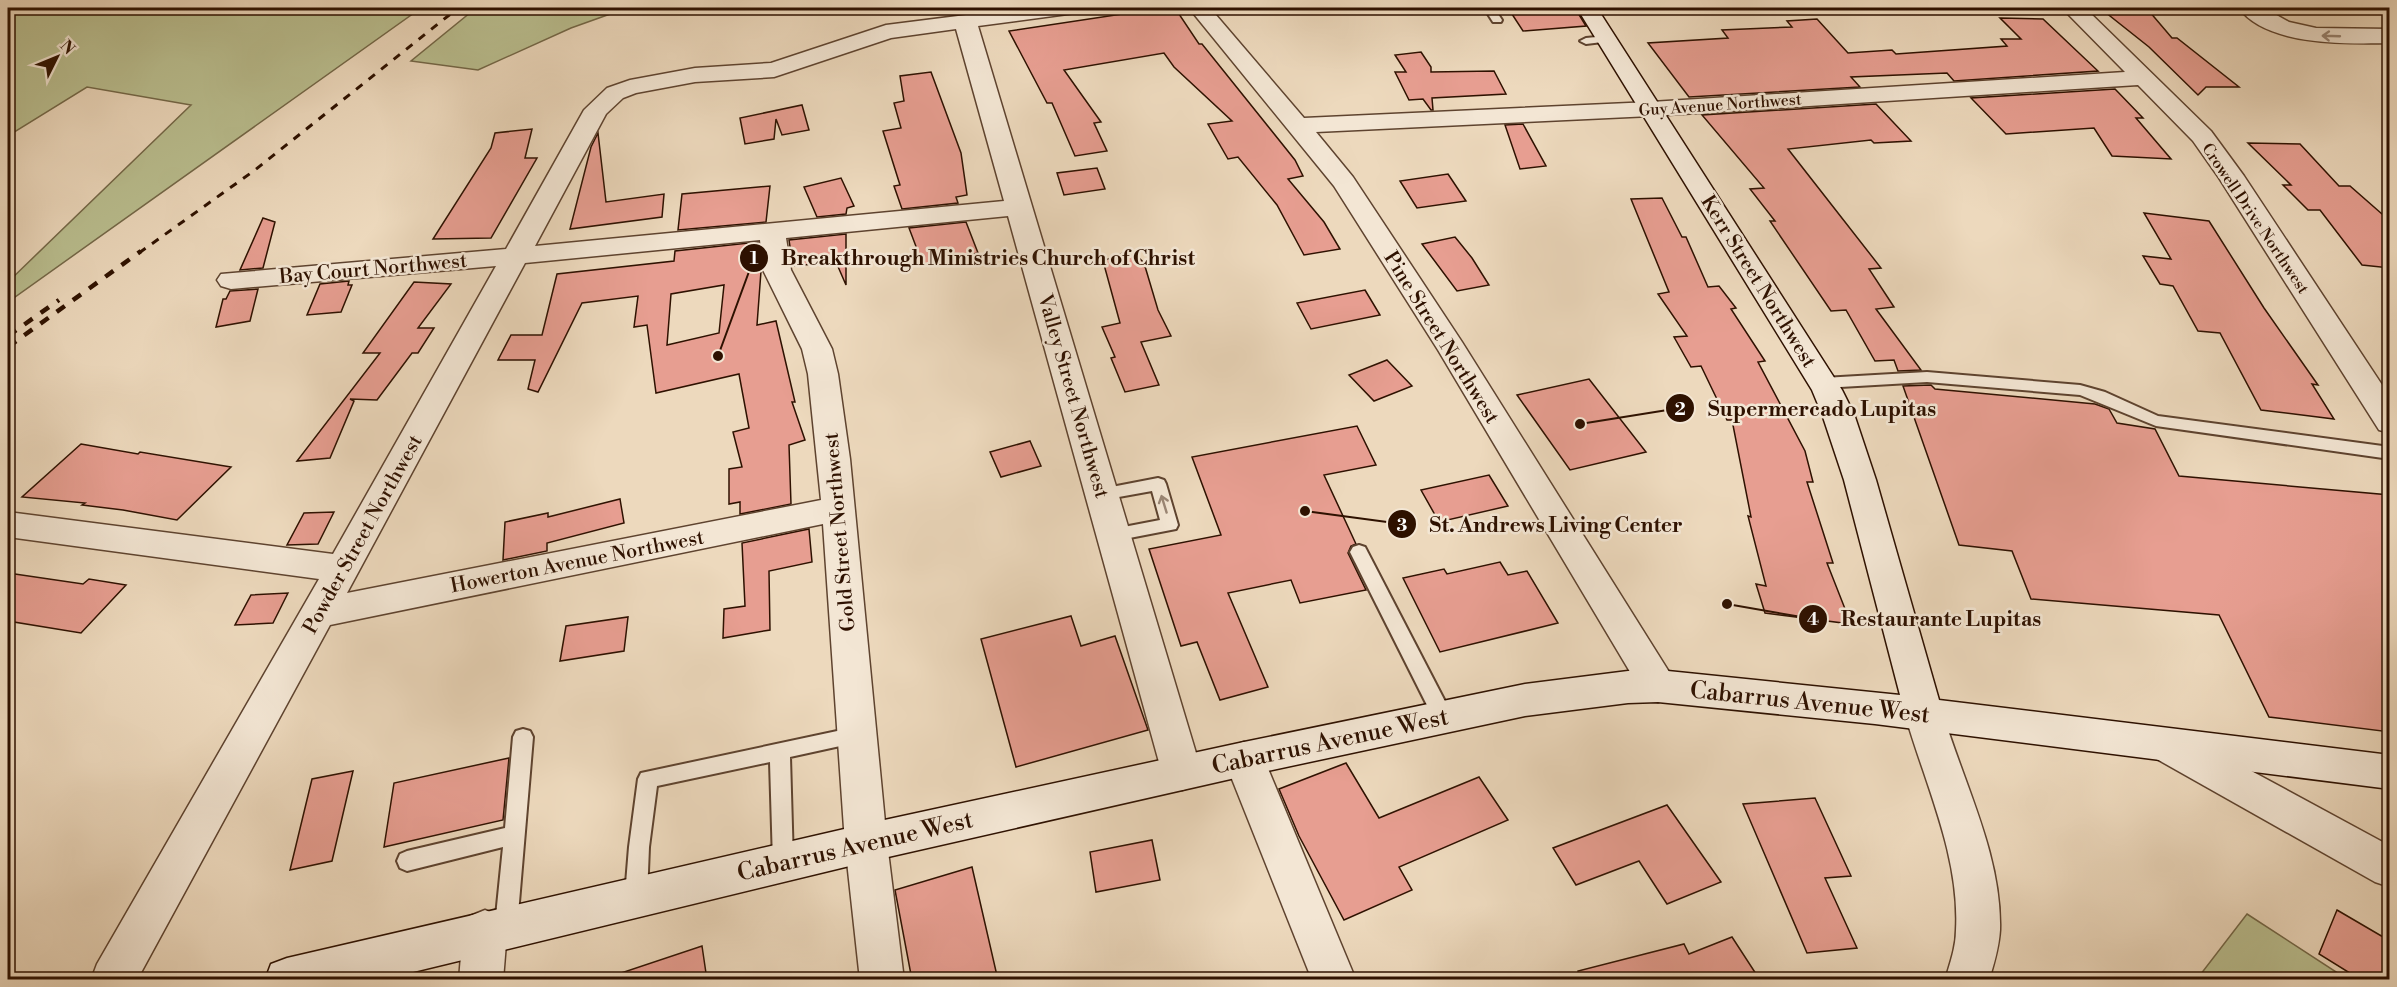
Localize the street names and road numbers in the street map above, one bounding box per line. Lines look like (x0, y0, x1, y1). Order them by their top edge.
street label: Guy Avenue Northwest (1638, 89, 1803, 121)
street label: Crowell Drive Northwest (2197, 139, 2313, 298)
street label: Kerr Street Northwest (1694, 191, 1821, 373)
street label: Pine Street Northwest (1377, 247, 1504, 429)
street label: Bay Court Northwest (277, 249, 468, 290)
street label: Valley Street Northwest (1031, 291, 1114, 501)
street label: Powder Street Northwest (298, 431, 428, 639)
street label: Gold Street Northwest (819, 431, 862, 632)
street label: Howerton Avenue Northwest (448, 526, 706, 599)
street label: Cabarrus Avenue West (1688, 675, 1932, 731)
street label: Cabarrus Avenue West (1209, 702, 1452, 782)
street label: Cabarrus Avenue West (734, 805, 977, 889)

